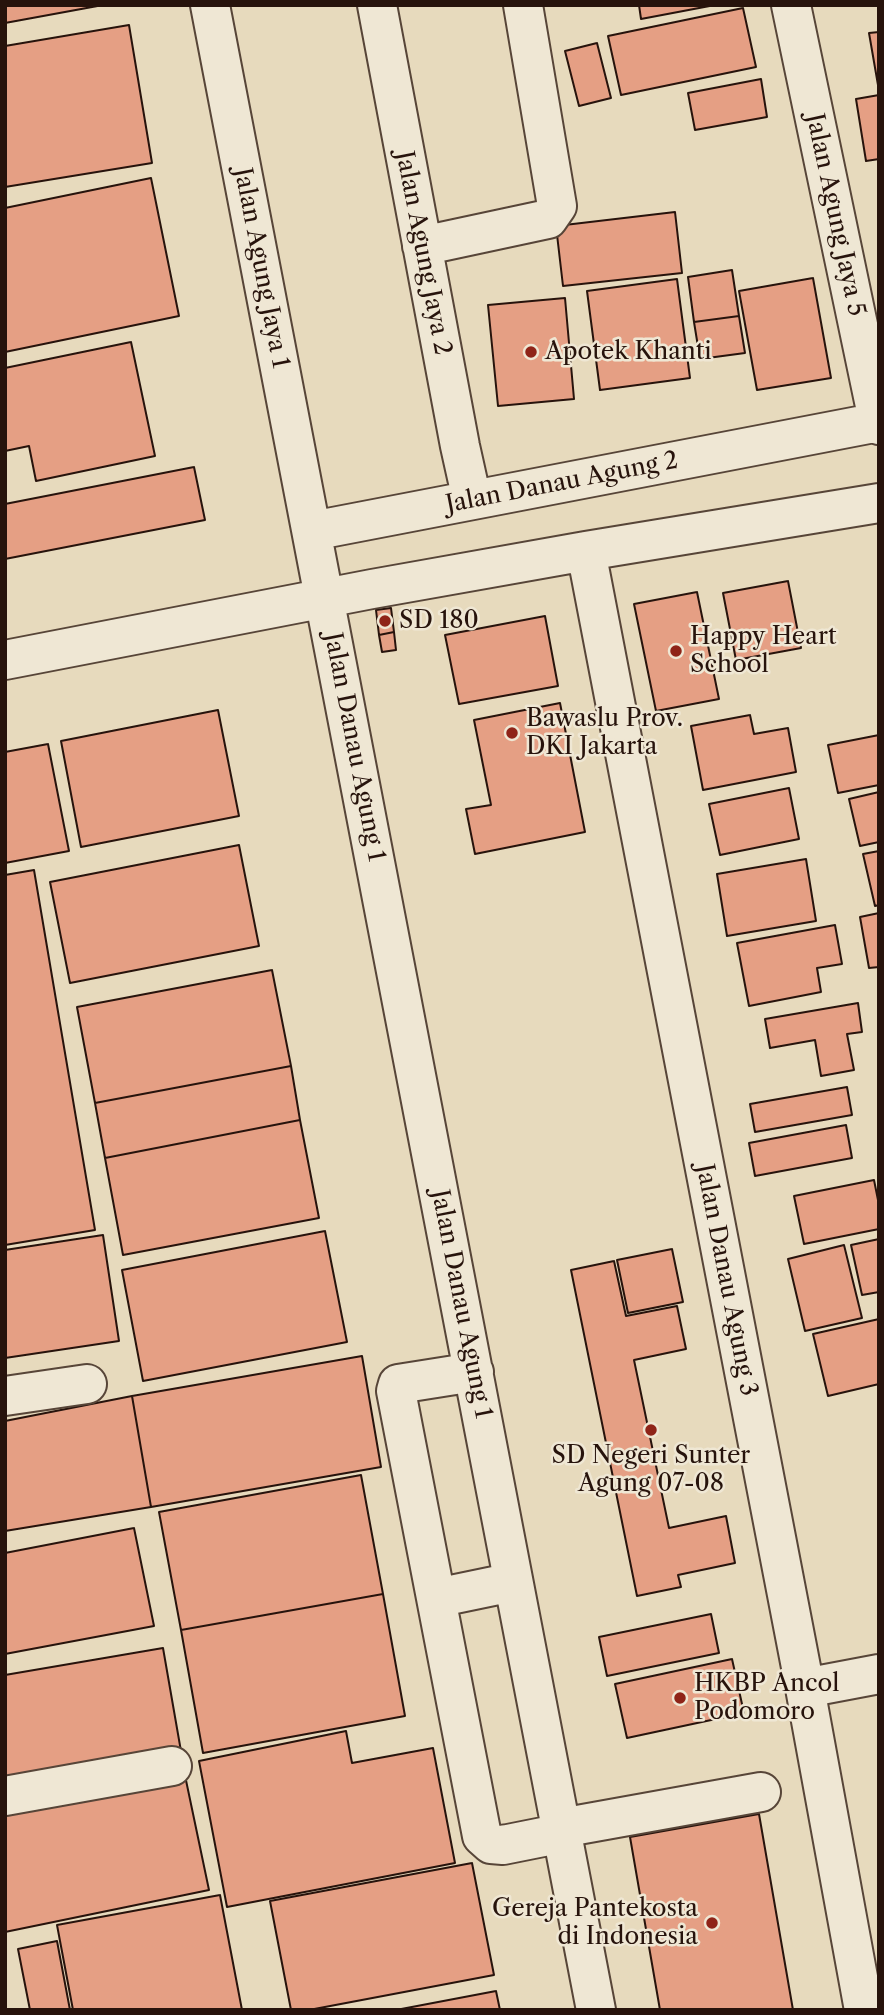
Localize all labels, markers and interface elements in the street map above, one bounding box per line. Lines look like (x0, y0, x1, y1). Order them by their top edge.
street label: Jalan Agung Jaya 5 (799, 111, 871, 319)
street label: Jalan Agung Jaya 2 (389, 149, 457, 357)
street label: Jalan Agung Jaya 1 (227, 165, 295, 371)
place label: Apotek Khanti (545, 338, 712, 366)
marker: Apotek Khanti (523, 344, 539, 360)
street label: Jalan Danau Agung 2 (443, 446, 681, 520)
place label: SD 180 (399, 607, 479, 635)
marker: SD 180 (377, 613, 393, 629)
place label: Happy Heart School (690, 623, 837, 679)
street label: Jalan Danau Agung 1 (318, 630, 390, 864)
marker: Happy Heart School (668, 643, 684, 659)
place label: Bawaslu Prov. DKI Jakarta (526, 705, 683, 761)
marker: Bawaslu Prov. DKI Jakarta (504, 725, 520, 741)
street label: Jalan Danau Agung 3 (689, 1162, 763, 1398)
street label: Jalan Danau Agung 1 (425, 1187, 497, 1421)
marker: SD Negeri Sunter Agung 07-08 (643, 1422, 659, 1438)
place label: SD Negeri Sunter Agung 07-08 (552, 1442, 750, 1498)
place label: HKBP Ancol Podomoro (694, 1670, 839, 1726)
marker: HKBP Ancol Podomoro (672, 1690, 688, 1706)
place label: Gereja Pantekosta di Indonesia (492, 1895, 698, 1951)
marker: Gereja Pantekosta di Indonesia (704, 1915, 720, 1931)

